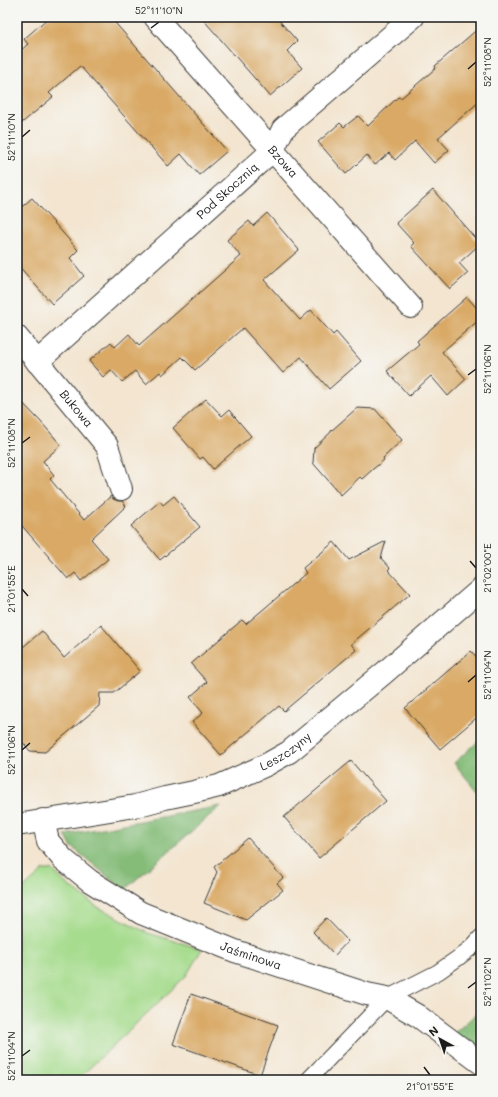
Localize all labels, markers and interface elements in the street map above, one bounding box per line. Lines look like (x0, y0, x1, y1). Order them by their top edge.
text: 52°11'10"N (135, 3, 183, 17)
text: 52°11'08"N (480, 37, 494, 87)
text: 52°11'10"N (4, 113, 18, 161)
street label: Bzowa (265, 141, 302, 181)
street label: Pod Skocznią (193, 158, 261, 222)
text: 52°11'06"N (480, 344, 494, 394)
street label: Bukowa (57, 386, 97, 430)
text: 52°11'08"N (4, 418, 18, 468)
text: 21°02'00"E (480, 543, 494, 593)
text: 21°01'55"E (4, 565, 18, 613)
text: 52°11'04"N (480, 650, 494, 700)
text: 52°11'06"N (4, 725, 18, 775)
street label: Leszczyny (257, 728, 314, 774)
street label: Jaśminowa (218, 937, 284, 973)
text: 52°11'02"N (480, 957, 494, 1007)
north arrow (420, 1019, 460, 1059)
text: N (425, 1023, 441, 1039)
text: 52°11'04"N (4, 1031, 18, 1081)
text: 21°01'55"E (406, 1079, 454, 1093)

